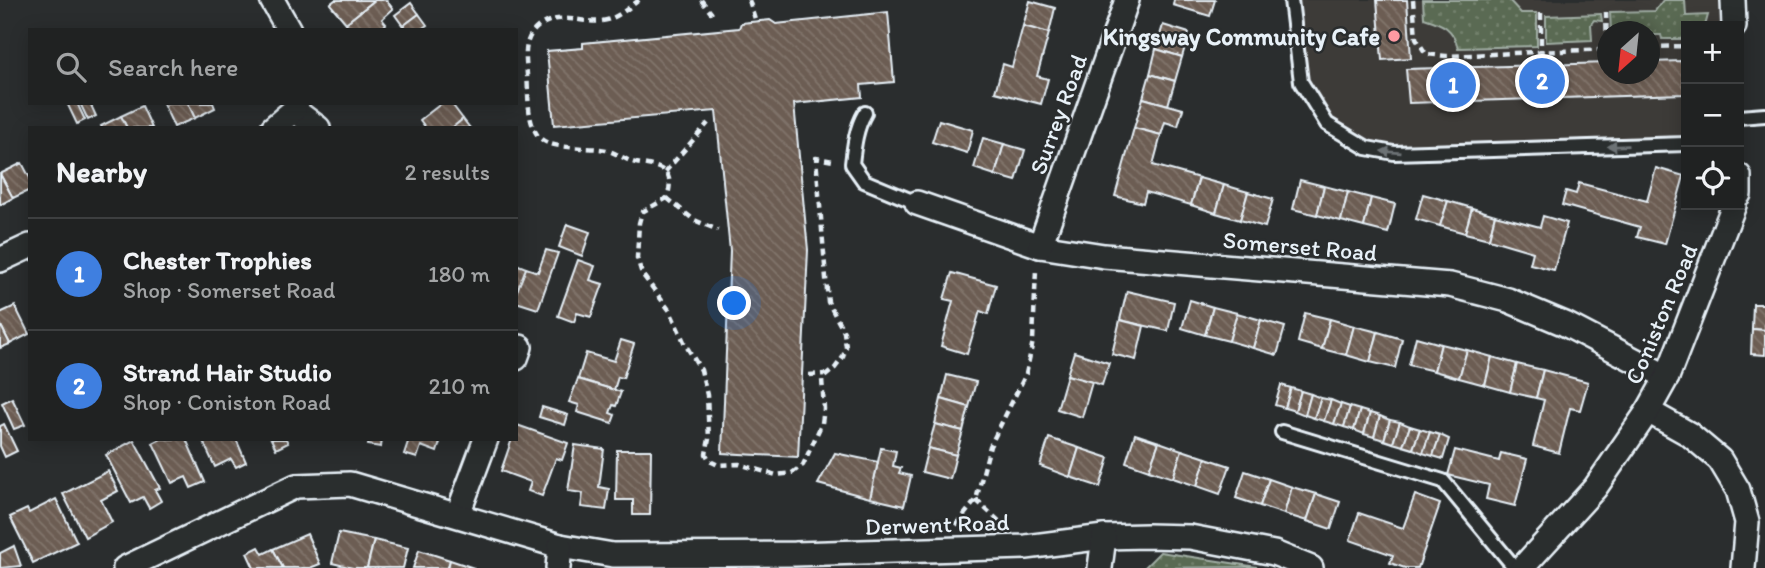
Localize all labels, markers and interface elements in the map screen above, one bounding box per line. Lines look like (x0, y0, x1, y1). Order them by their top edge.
north arrow (1597, 21, 1660, 84)
map controls (1681, 21, 1744, 210)
button: + (1681, 21, 1744, 84)
place label: Kingsway Community Cafe (1103, 22, 1380, 52)
search box (28, 28, 518, 105)
marker: Kingsway Community Cafe (1386, 28, 1402, 44)
icon: search (52, 48, 90, 86)
street label: Surrey Road (1023, 50, 1093, 178)
text: Search here (108, 51, 238, 83)
pin: 2 (1519, 55, 1565, 107)
pin: 1 (1430, 59, 1476, 111)
button: − (1681, 84, 1744, 147)
one-way arrow (1607, 141, 1629, 152)
one-way arrow (1380, 146, 1402, 157)
button: locate (1681, 147, 1744, 210)
text: Nearby (56, 153, 147, 190)
text: 2 results (404, 158, 490, 186)
street label: Somerset Road (1222, 225, 1378, 267)
street label: Coniston Road (1618, 239, 1704, 389)
text: Chester Trophies (123, 244, 312, 276)
text: 1 (74, 260, 84, 288)
text: 180 m (428, 260, 490, 288)
text: Shop · Somerset Road (123, 276, 335, 304)
your location (717, 286, 751, 320)
text: Strand Hair Studio (123, 356, 332, 388)
text: 2 (73, 372, 85, 400)
text: 210 m (429, 372, 490, 400)
text: Shop · Coniston Road (123, 388, 331, 416)
street label: Derwent Road (864, 507, 1010, 541)

